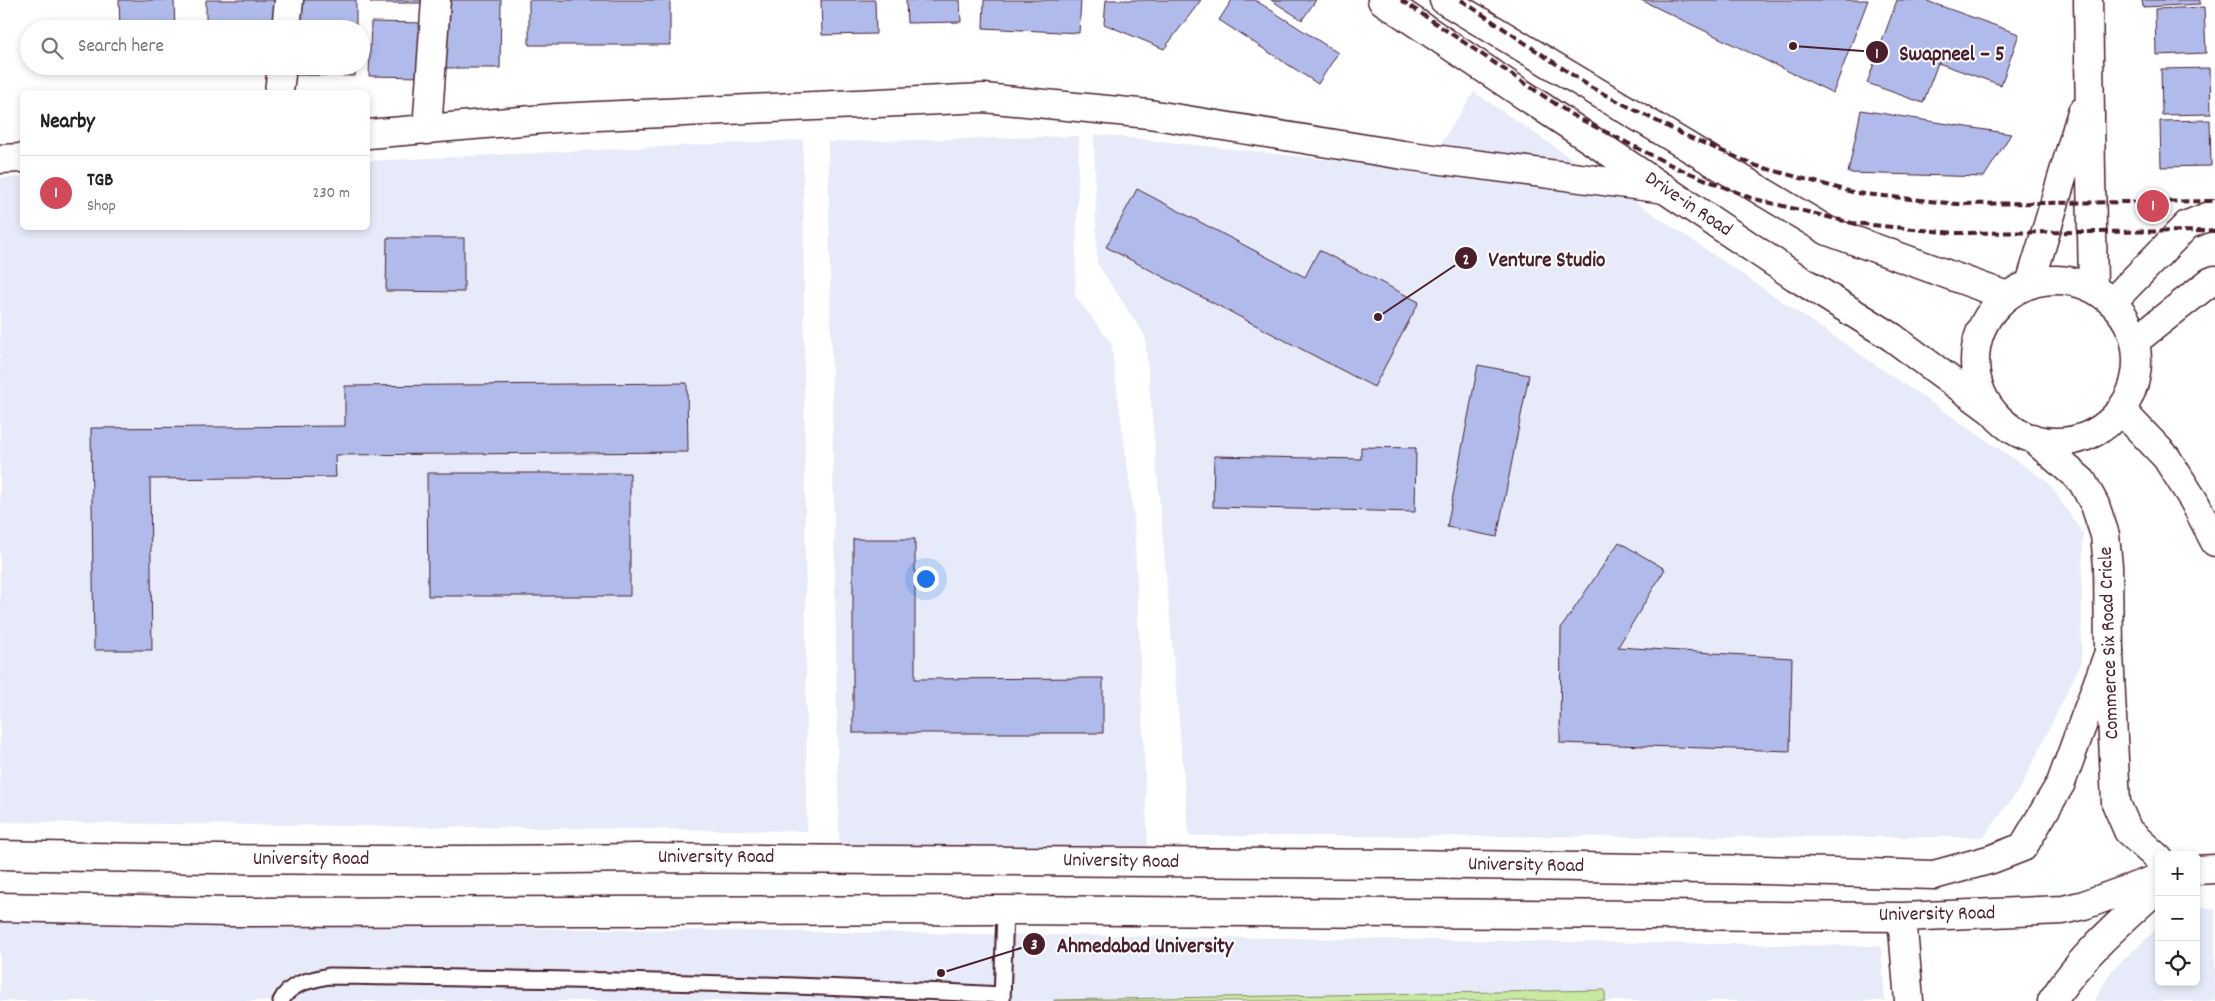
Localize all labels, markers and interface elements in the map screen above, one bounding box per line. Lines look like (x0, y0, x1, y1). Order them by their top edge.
search box (20, 20, 370, 75)
icon: search (38, 34, 66, 62)
text: Search here (78, 34, 164, 61)
callout: Swapneel – 5 (1865, 34, 2015, 70)
text: Swapneel – 5 (1899, 41, 2005, 71)
text: 1 (1875, 44, 1879, 66)
text: Nearby (40, 108, 95, 138)
street label: Drive-in Road (1639, 165, 1737, 245)
text: TGB (87, 168, 113, 195)
text: 1 (54, 182, 58, 205)
text: 230 m (313, 182, 350, 205)
pin: 1 (2137, 187, 2169, 225)
text: Shop (87, 195, 116, 218)
callout: Venture Studio (1454, 240, 1615, 276)
text: Venture Studio (1489, 247, 1605, 277)
text: 2 (1463, 250, 1469, 272)
street label: Commerce Six Road Cricle (2093, 546, 2127, 740)
your location (913, 566, 939, 592)
street label: University Road (658, 844, 774, 872)
street label: University Road (253, 846, 369, 874)
street label: University Road (1062, 847, 1180, 877)
street label: University Road (1467, 851, 1585, 881)
map controls (2155, 851, 2200, 986)
button: + (2155, 851, 2200, 896)
button: − (2155, 896, 2200, 941)
street label: University Road (1878, 900, 1996, 930)
callout: Ahmedabad University (1022, 926, 1243, 962)
text: Ahmedabad University (1057, 933, 1235, 963)
text: 3 (1031, 935, 1038, 957)
button: locate (2155, 941, 2200, 986)

